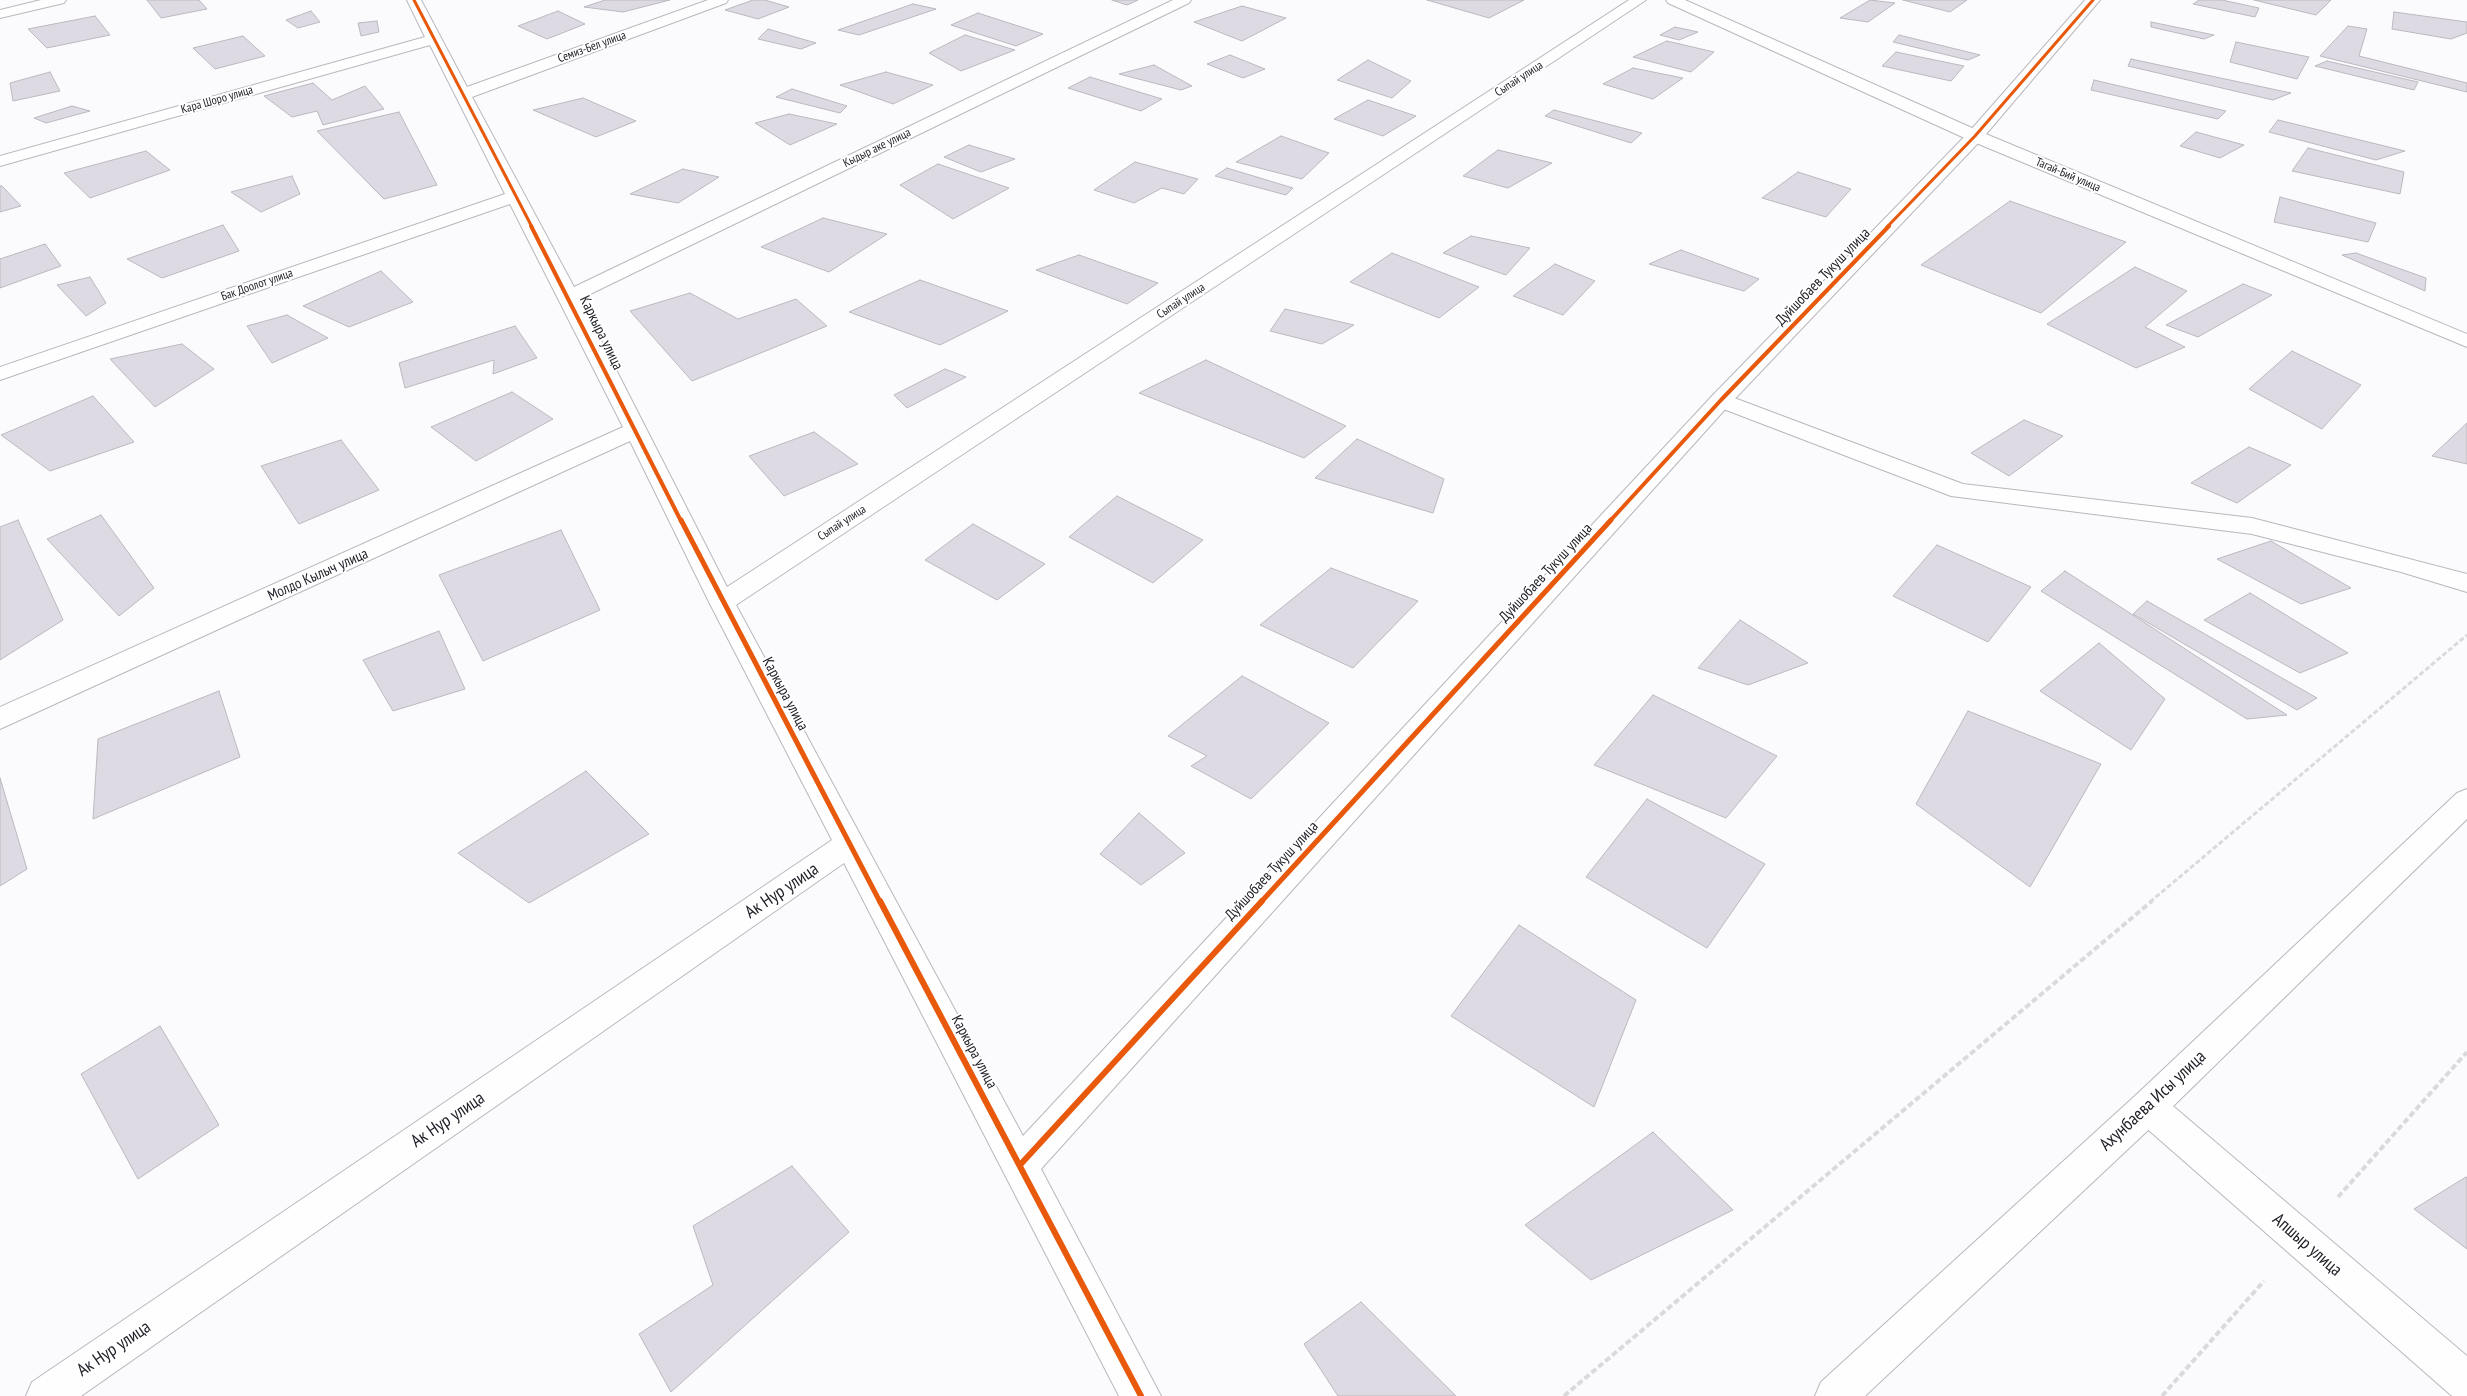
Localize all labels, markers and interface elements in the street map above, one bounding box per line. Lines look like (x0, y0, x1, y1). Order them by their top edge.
street label: Семиз-Бел улица (556, 28, 628, 66)
street label: Сыпай улица (1492, 58, 1546, 100)
street label: Кара Шоро улица (179, 83, 255, 117)
street label: Кыдыр аке улица (841, 125, 913, 171)
street label: Тагай-Бий улица (2033, 155, 2103, 195)
street label: Дуйшобаев Тукуш улица (1772, 225, 1874, 329)
street label: Бак Доолот улица (219, 266, 295, 304)
street label: Сыпай улица (1154, 280, 1208, 322)
street label: Каркыра улица (575, 293, 627, 373)
street label: Сыпай улица (815, 502, 869, 544)
street label: Дуйшобаев Тукуш улица (1496, 520, 1596, 626)
street label: Молдо Кылыч улица (265, 545, 371, 605)
street label: Каркыра улица (758, 654, 812, 734)
street label: Дуйшобаев Тукуш улица (1222, 818, 1322, 924)
street label: Ак Нур улица (741, 858, 823, 924)
street label: Каркыра улица (947, 1012, 1001, 1092)
street label: Ахунбаева Исы улица (2095, 1046, 2211, 1156)
street label: Ак Нур улица (407, 1087, 489, 1153)
street label: Апшыр улица (2268, 1209, 2346, 1281)
street label: Ак Нур улица (73, 1316, 155, 1382)

